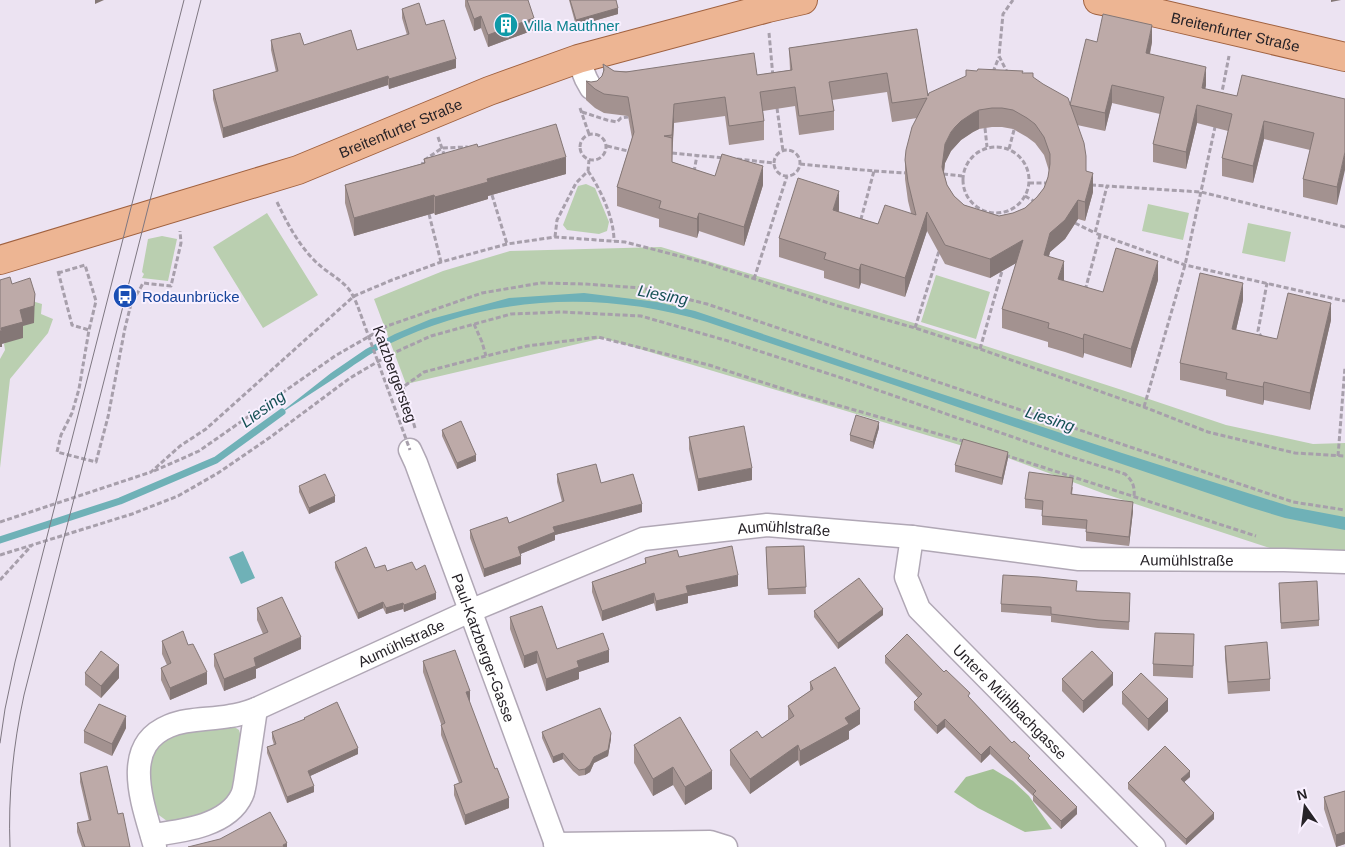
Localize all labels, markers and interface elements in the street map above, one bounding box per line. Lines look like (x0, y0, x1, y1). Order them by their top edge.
street label: Breitenfurter Straße (1169, 8, 1302, 55)
building icon: Villa Mauthner (493, 12, 519, 38)
place label: Villa Mauthner (524, 17, 620, 34)
street label: Breitenfurter Straße (336, 95, 464, 161)
water label: Liesing (636, 282, 690, 308)
bus stop icon: Rodaunbrücke (112, 283, 138, 309)
place label: Rodaunbrücke (142, 288, 240, 305)
street label: Katzbergersteg (370, 323, 420, 425)
water label: Liesing (237, 387, 289, 431)
water label: Liesing (1023, 403, 1077, 435)
street label: Aumühlstraße (736, 516, 831, 539)
street label: Aumühlstraße (1140, 551, 1234, 568)
street label: Paul-Katzberger-Gasse (449, 571, 519, 724)
street label: Aumühlstraße (355, 615, 447, 670)
street label: Untere Mühlbachgasse (950, 641, 1071, 762)
north arrow (1280, 782, 1330, 832)
text: N (1295, 785, 1309, 803)

